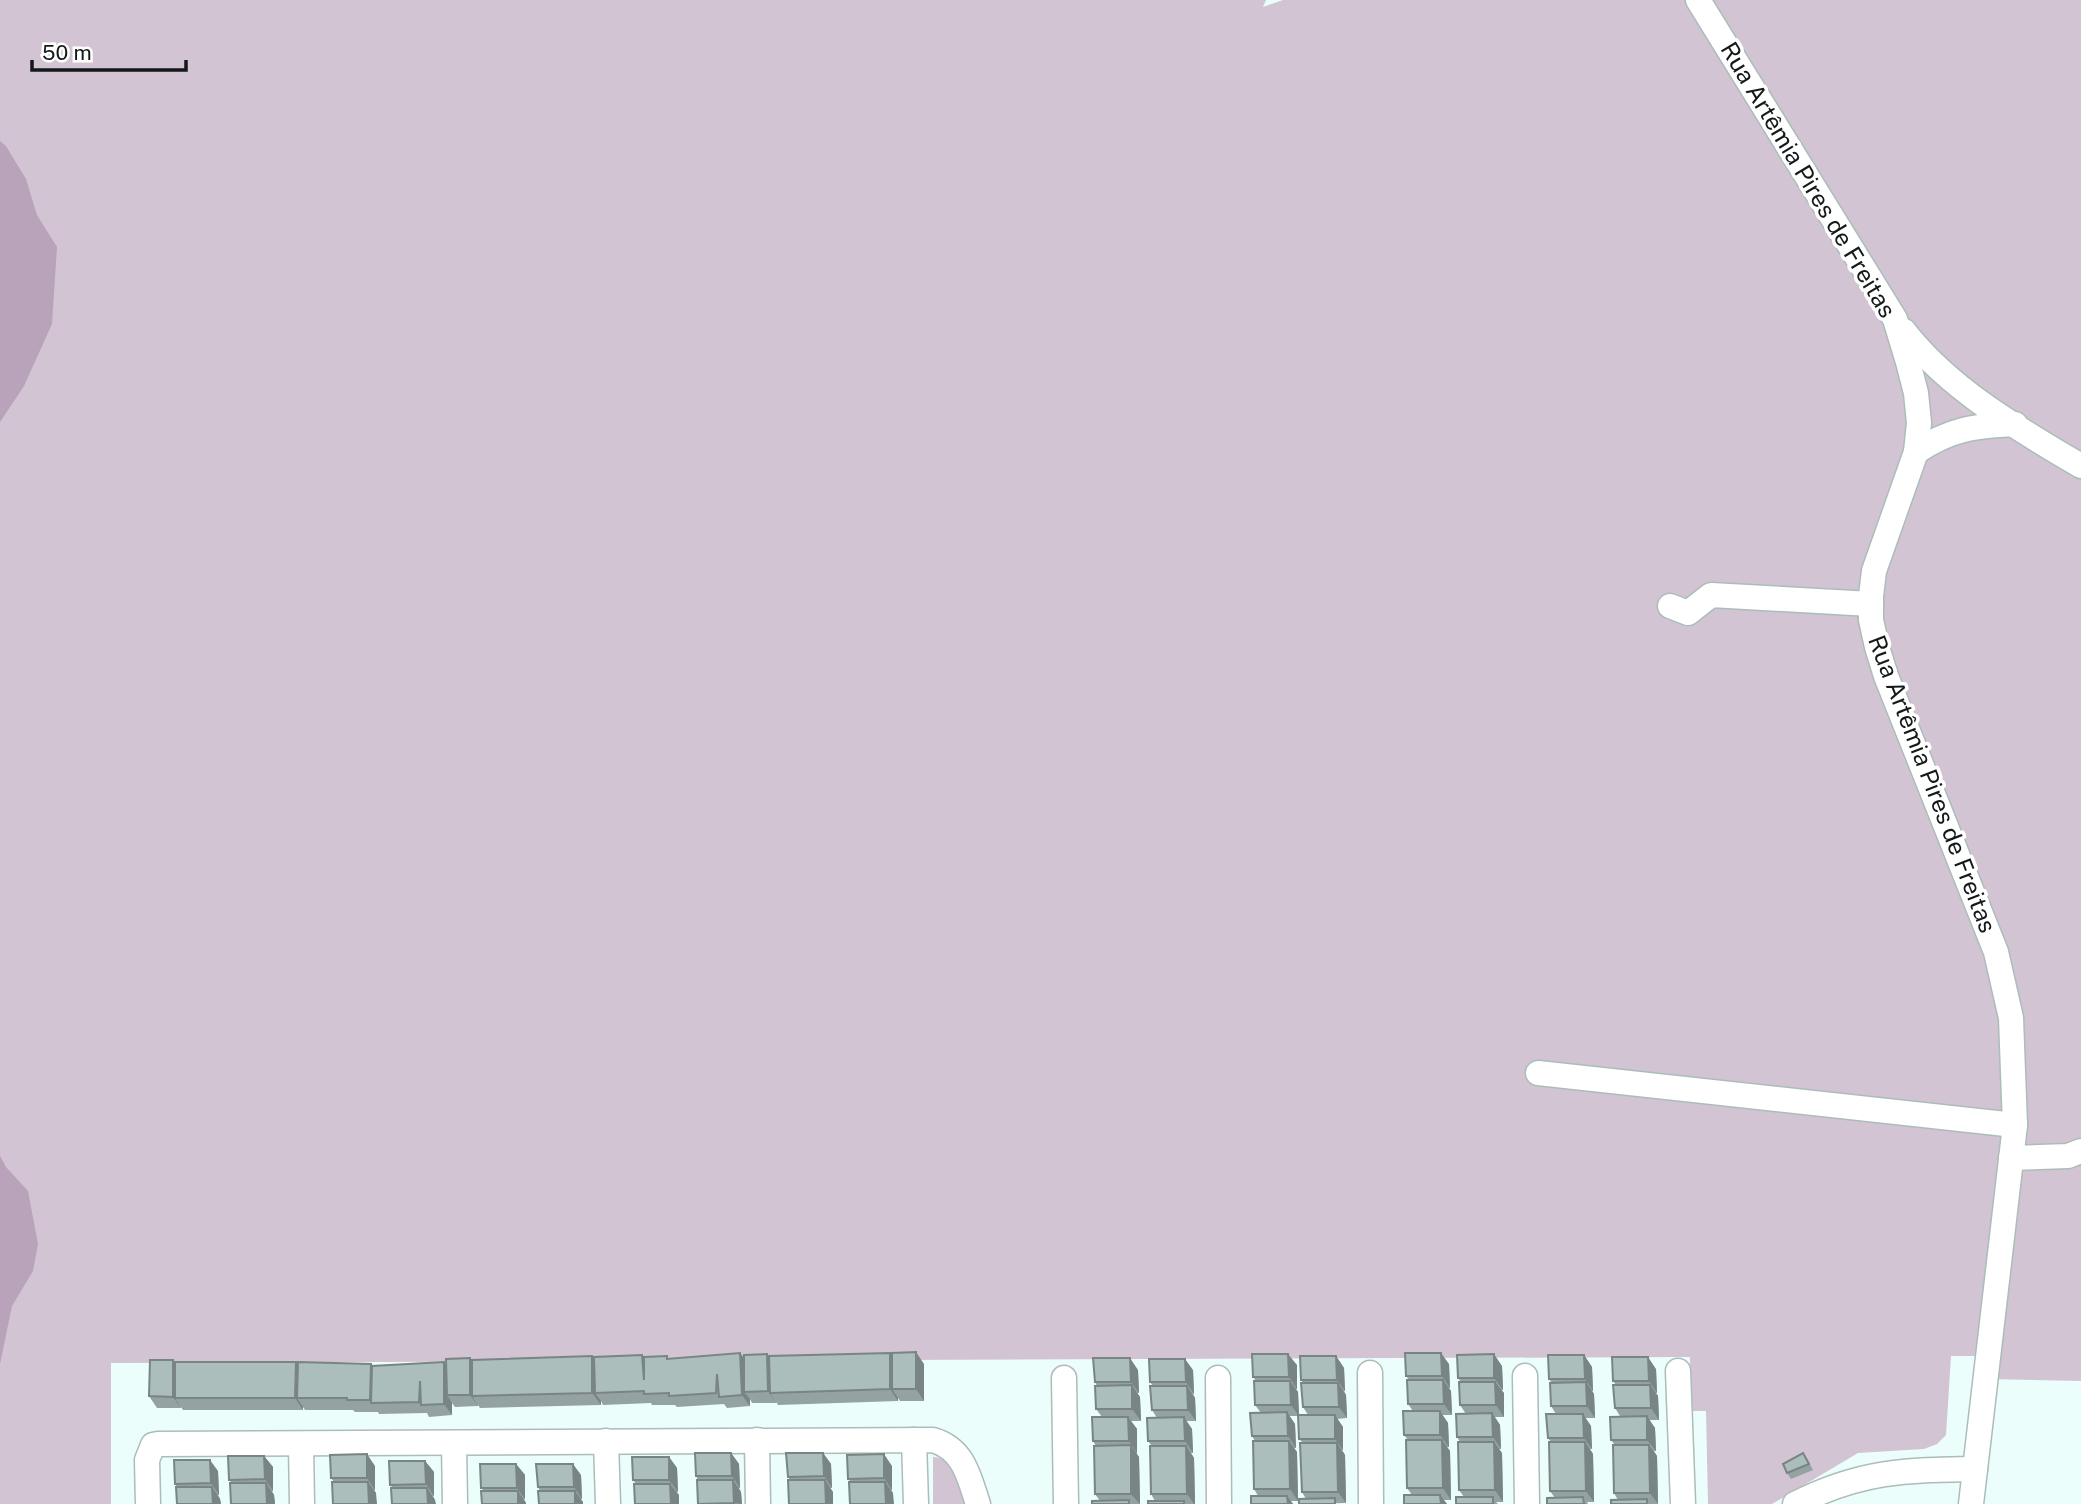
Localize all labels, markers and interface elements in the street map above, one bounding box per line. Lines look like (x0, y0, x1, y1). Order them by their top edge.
scale bar (32, 28, 186, 72)
street label: Rua Artêmia Pires de Freitas (1715, 37, 1902, 322)
text: 50 m (42, 40, 92, 65)
street label: Rua Artêmia Pires de Freitas (1863, 631, 2003, 936)

